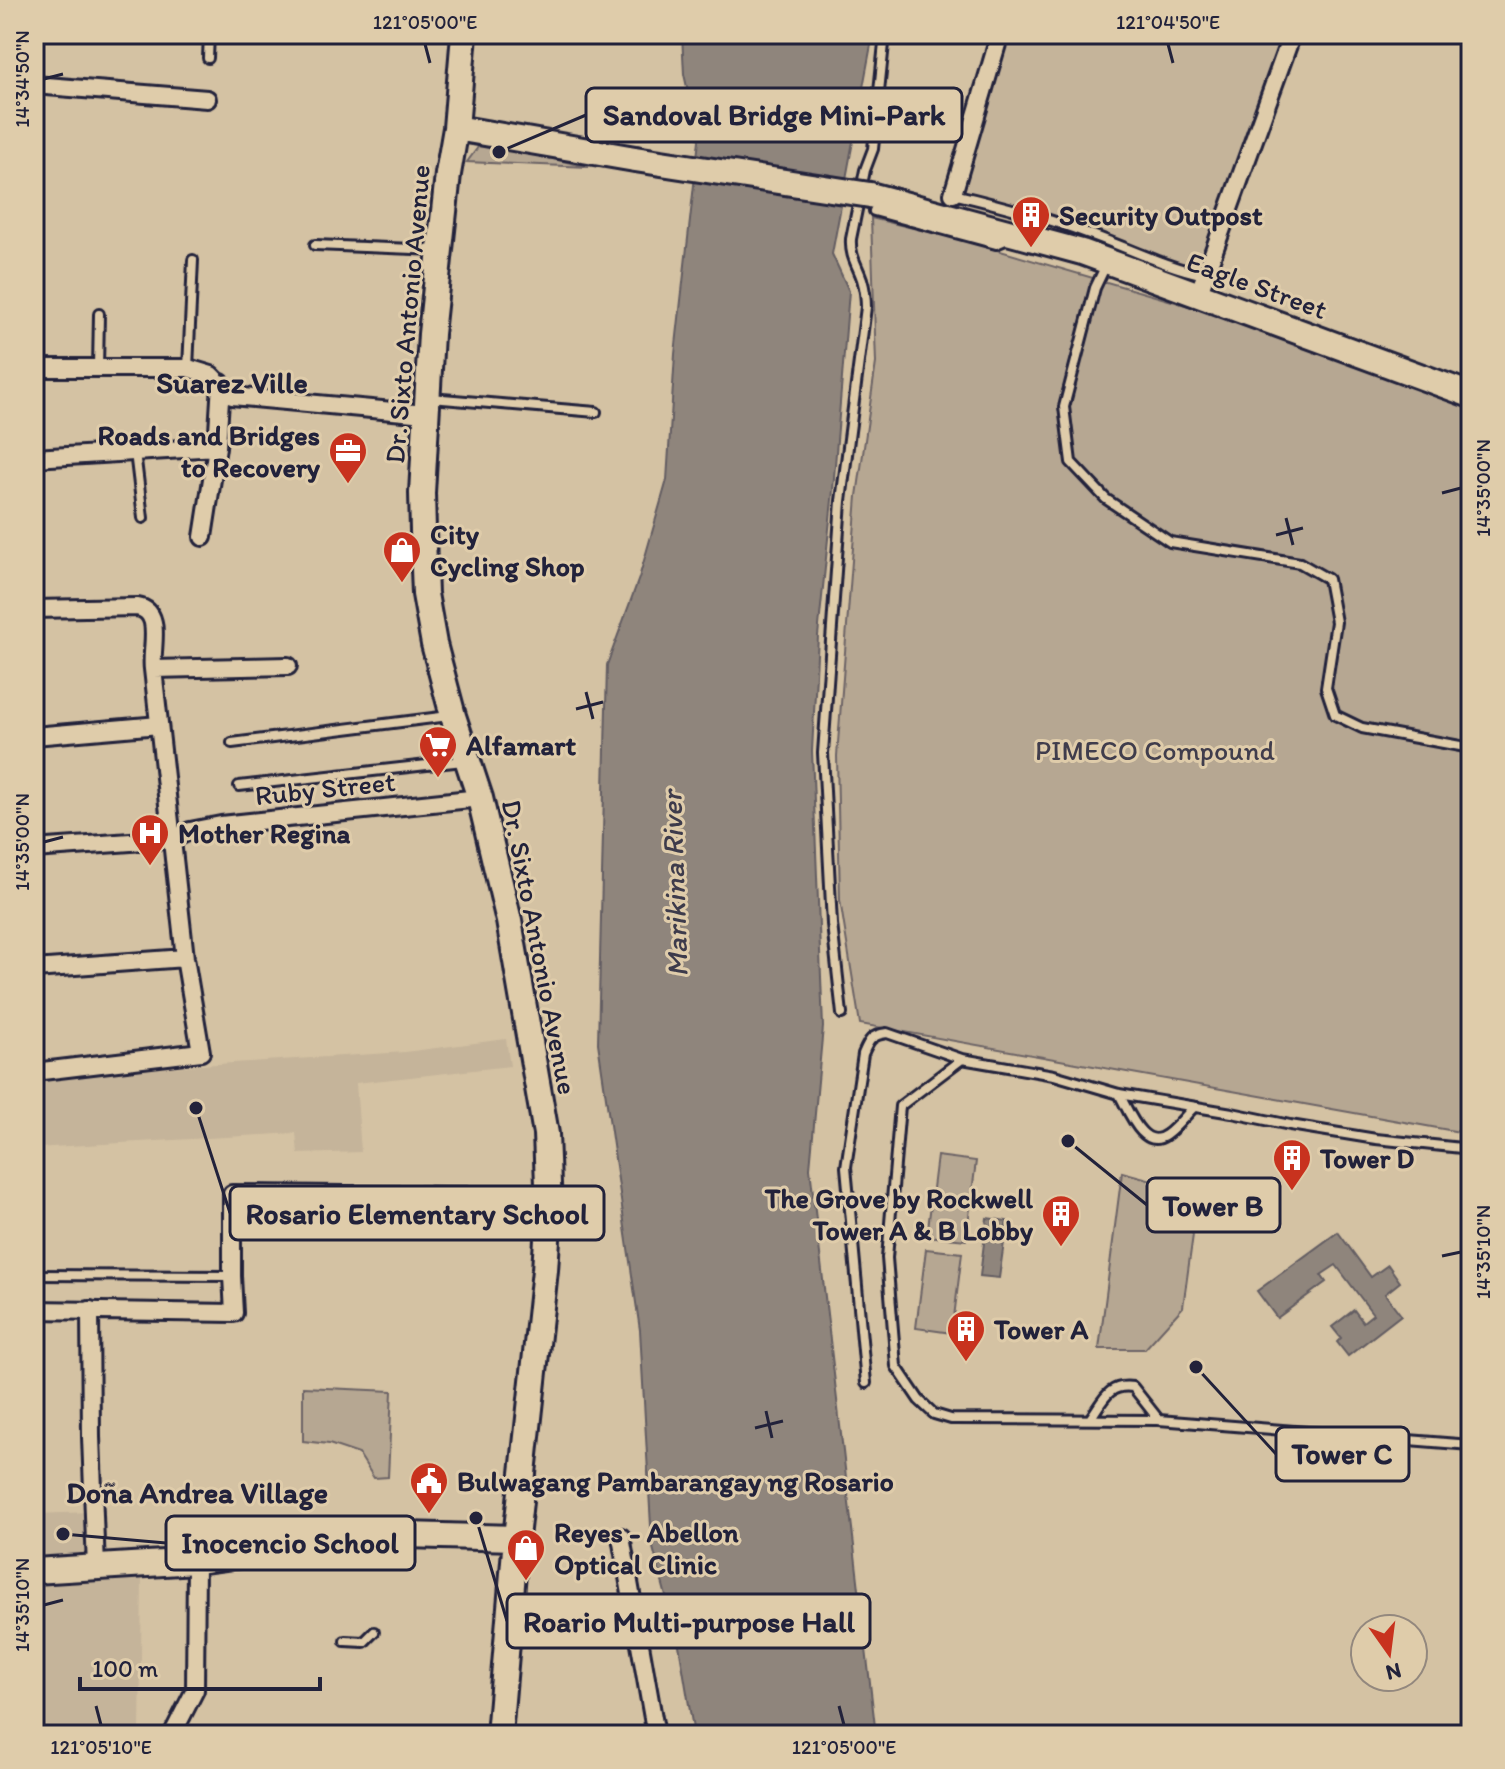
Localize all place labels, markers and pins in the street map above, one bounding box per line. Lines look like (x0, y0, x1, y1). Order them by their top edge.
callout: Sandoval Bridge Mini-Park (586, 88, 962, 142)
building icon: Security Outpost (1010, 194, 1052, 249)
place label: Security Outpost (1059, 198, 1263, 232)
place label: Roads and Bridges to Recovery (98, 418, 321, 484)
office icon: Roads and Bridges to Recovery (327, 430, 369, 485)
place label: City Cycling Shop (430, 517, 585, 583)
shop icon: City Cycling Shop (381, 529, 423, 584)
supermarket icon: Alfamart (417, 724, 459, 779)
place label: Alfamart (465, 728, 576, 762)
hospital icon: Mother Regina (129, 812, 171, 867)
place label: Mother Regina (178, 816, 351, 850)
building icon: Tower D (1271, 1137, 1313, 1192)
place label: Tower D (1319, 1141, 1414, 1175)
callout: Tower B (1147, 1178, 1280, 1232)
place label: The Grove by Rockwell Tower A & B Lobby (764, 1181, 1034, 1247)
callout: Rosario Elementary School (230, 1186, 604, 1240)
building icon: The Grove by Rockwell Tower A & B Lobby (1040, 1193, 1082, 1248)
building icon: Tower A (945, 1308, 987, 1363)
place label: Tower A (993, 1312, 1088, 1346)
callout: Tower C (1276, 1427, 1409, 1481)
public building icon: Bulwagang Pambarangay ng Rosario (408, 1460, 450, 1515)
place label: Bulwagang Pambarangay ng Rosario (457, 1464, 894, 1498)
place label: Reyes - Abellon Optical Clinic (554, 1515, 739, 1581)
callout: Inocencio School (166, 1516, 415, 1570)
shop icon: Reyes - Abellon Optical Clinic (505, 1527, 547, 1582)
callout: Roario Multi-purpose Hall (507, 1594, 870, 1648)

